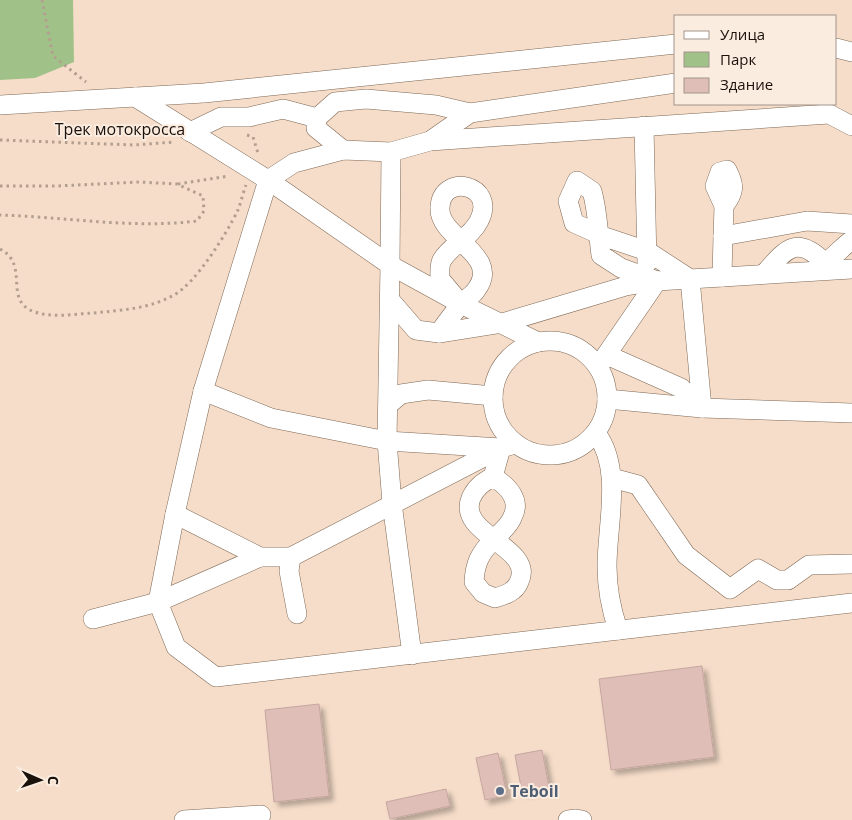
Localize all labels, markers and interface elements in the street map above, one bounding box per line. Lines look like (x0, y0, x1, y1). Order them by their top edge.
legend (674, 15, 837, 105)
text: Улица (720, 24, 765, 44)
text: Парк (720, 49, 756, 69)
text: Здание (720, 74, 773, 94)
street label: Трек мотокросса (55, 118, 185, 140)
north arrow (15, 755, 65, 805)
text: С (44, 776, 63, 785)
place label: Teboil (510, 780, 559, 802)
marker: Teboil (494, 785, 506, 797)

